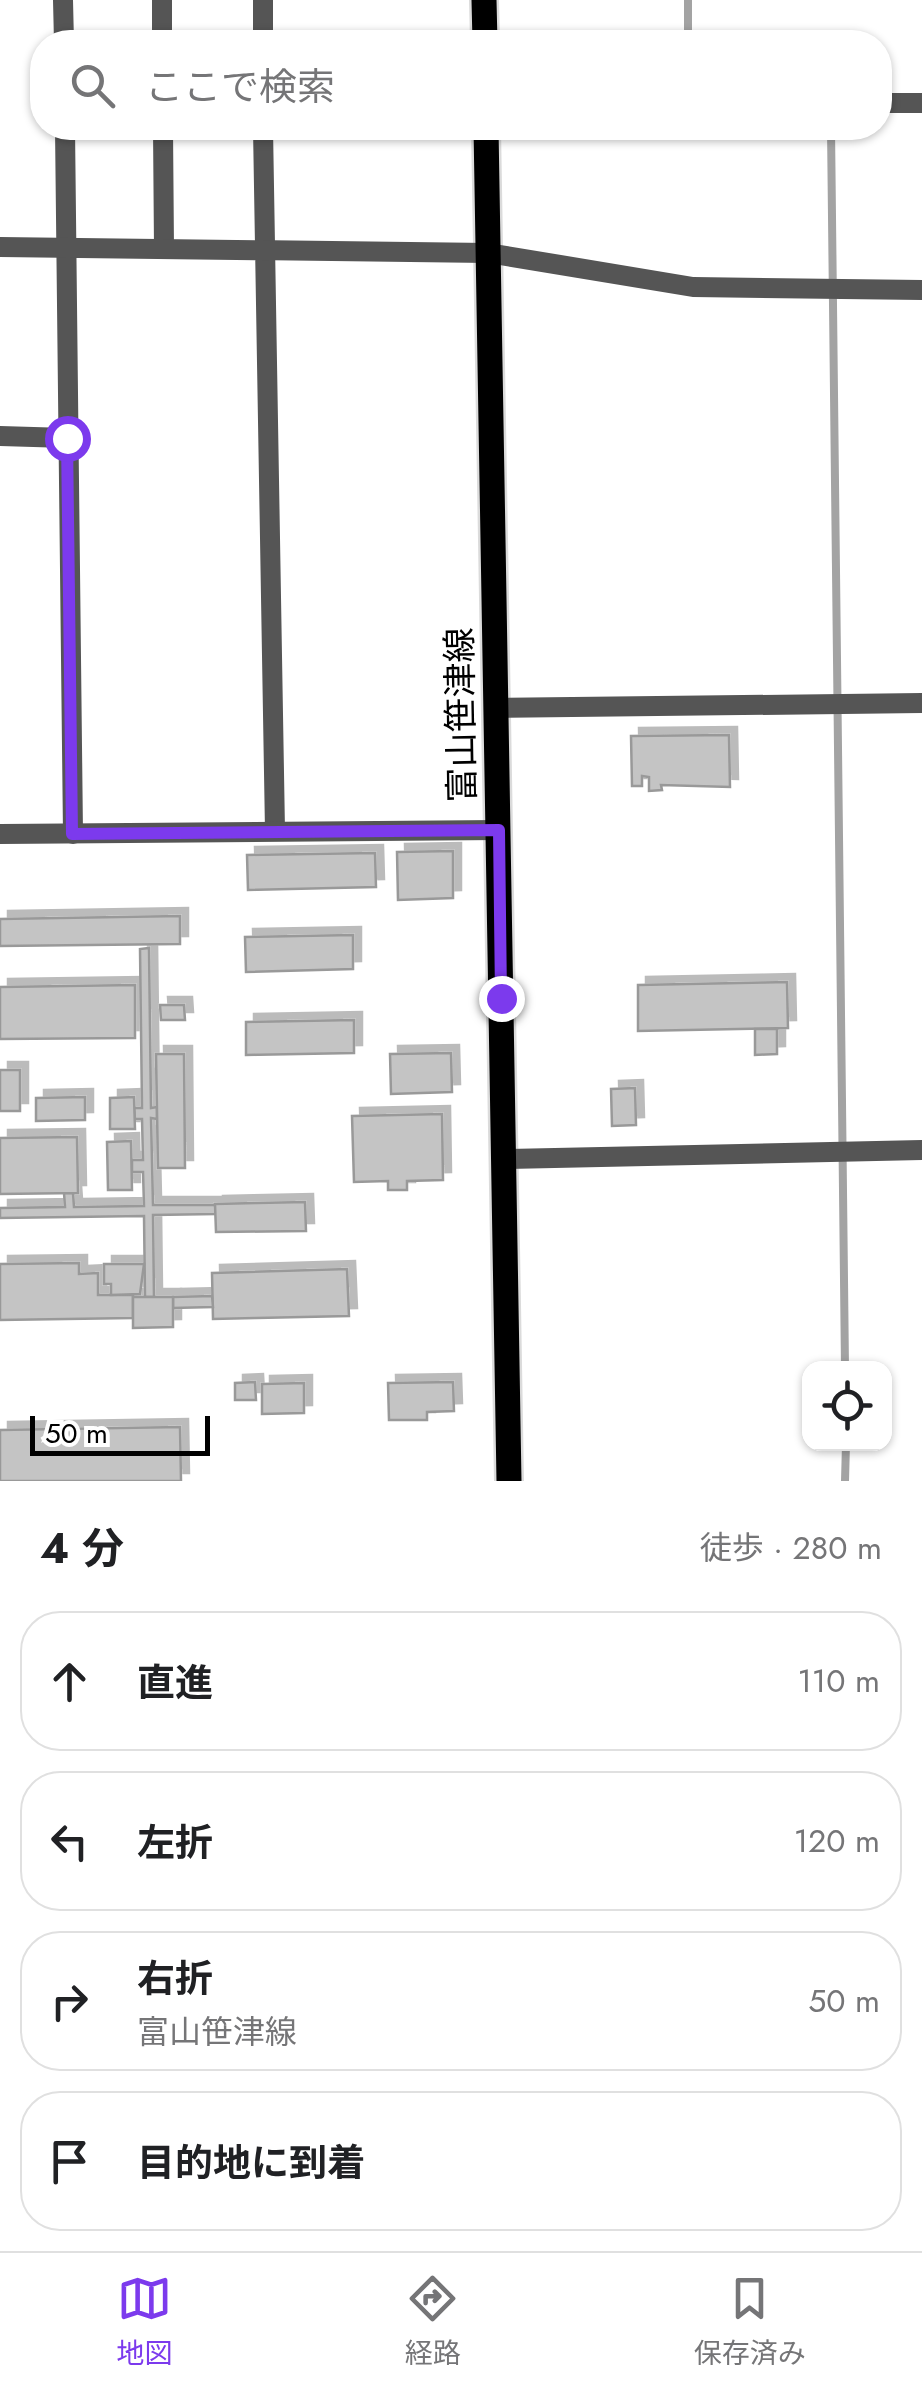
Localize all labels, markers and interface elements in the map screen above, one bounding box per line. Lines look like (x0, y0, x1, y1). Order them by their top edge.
search box (30, 30, 892, 140)
icon: search (65, 58, 120, 113)
text: ここで検索 (145, 59, 335, 114)
route start (45, 416, 91, 462)
street label: 富山笹津線 (434, 627, 488, 803)
route end (479, 976, 525, 1022)
map controls (802, 1361, 892, 1451)
button: locate (802, 1361, 892, 1451)
scale bar (30, 1411, 210, 1456)
text: 50 m (45, 1413, 108, 1454)
text: 4 分 (40, 1518, 124, 1579)
text: 徒歩 · 280 m (700, 1525, 882, 1571)
icon: ahead (42, 1654, 97, 1709)
text: 直進 (137, 1655, 213, 1710)
text: 110 m (797, 1658, 880, 1704)
icon: left (42, 1814, 97, 1869)
text: 左折 (137, 1815, 213, 1870)
text: 120 m (794, 1818, 880, 1864)
text: 右折 (137, 1951, 213, 2006)
icon: right (42, 1974, 97, 2029)
text: 50 m (808, 1978, 880, 2024)
text: 富山笹津線 (137, 2009, 297, 2055)
icon: arrive (42, 2134, 97, 2189)
text: 目的地に到着 (137, 2135, 365, 2190)
tab: 地図 (116, 2271, 172, 2374)
tab: 経路 (405, 2271, 461, 2374)
tab: 保存済み (694, 2271, 806, 2374)

